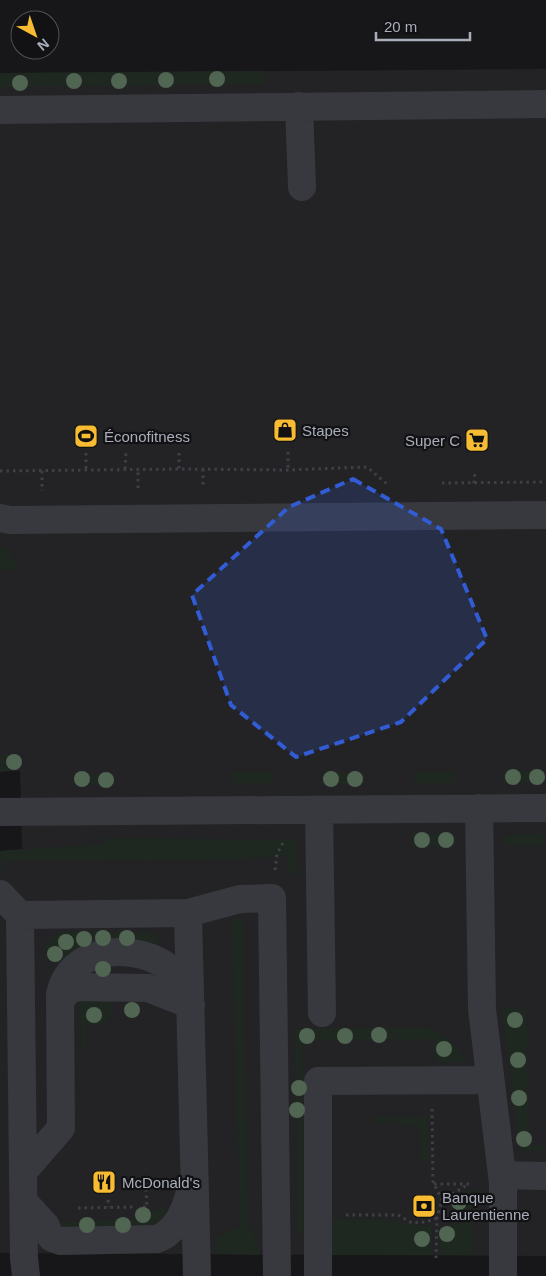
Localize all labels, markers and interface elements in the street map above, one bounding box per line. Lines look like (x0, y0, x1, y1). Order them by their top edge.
north arrow (10, 10, 60, 60)
scale bar (376, 10, 470, 42)
text: 20 m (384, 18, 417, 35)
text: N (34, 36, 52, 54)
shop icon: Stapes (272, 417, 298, 443)
place label: Stapes (302, 422, 349, 439)
sports icon: Éconofitness (73, 423, 99, 449)
supermarket icon: Super C (464, 427, 490, 453)
place label: Éconofitness (104, 428, 190, 445)
place label: Super C (405, 432, 460, 449)
restaurant icon: McDonald's (91, 1169, 117, 1195)
place label: McDonald's (122, 1174, 200, 1191)
place label: Banque Laurentienne (442, 1189, 530, 1223)
bank icon: Banque Laurentienne (411, 1193, 437, 1219)

